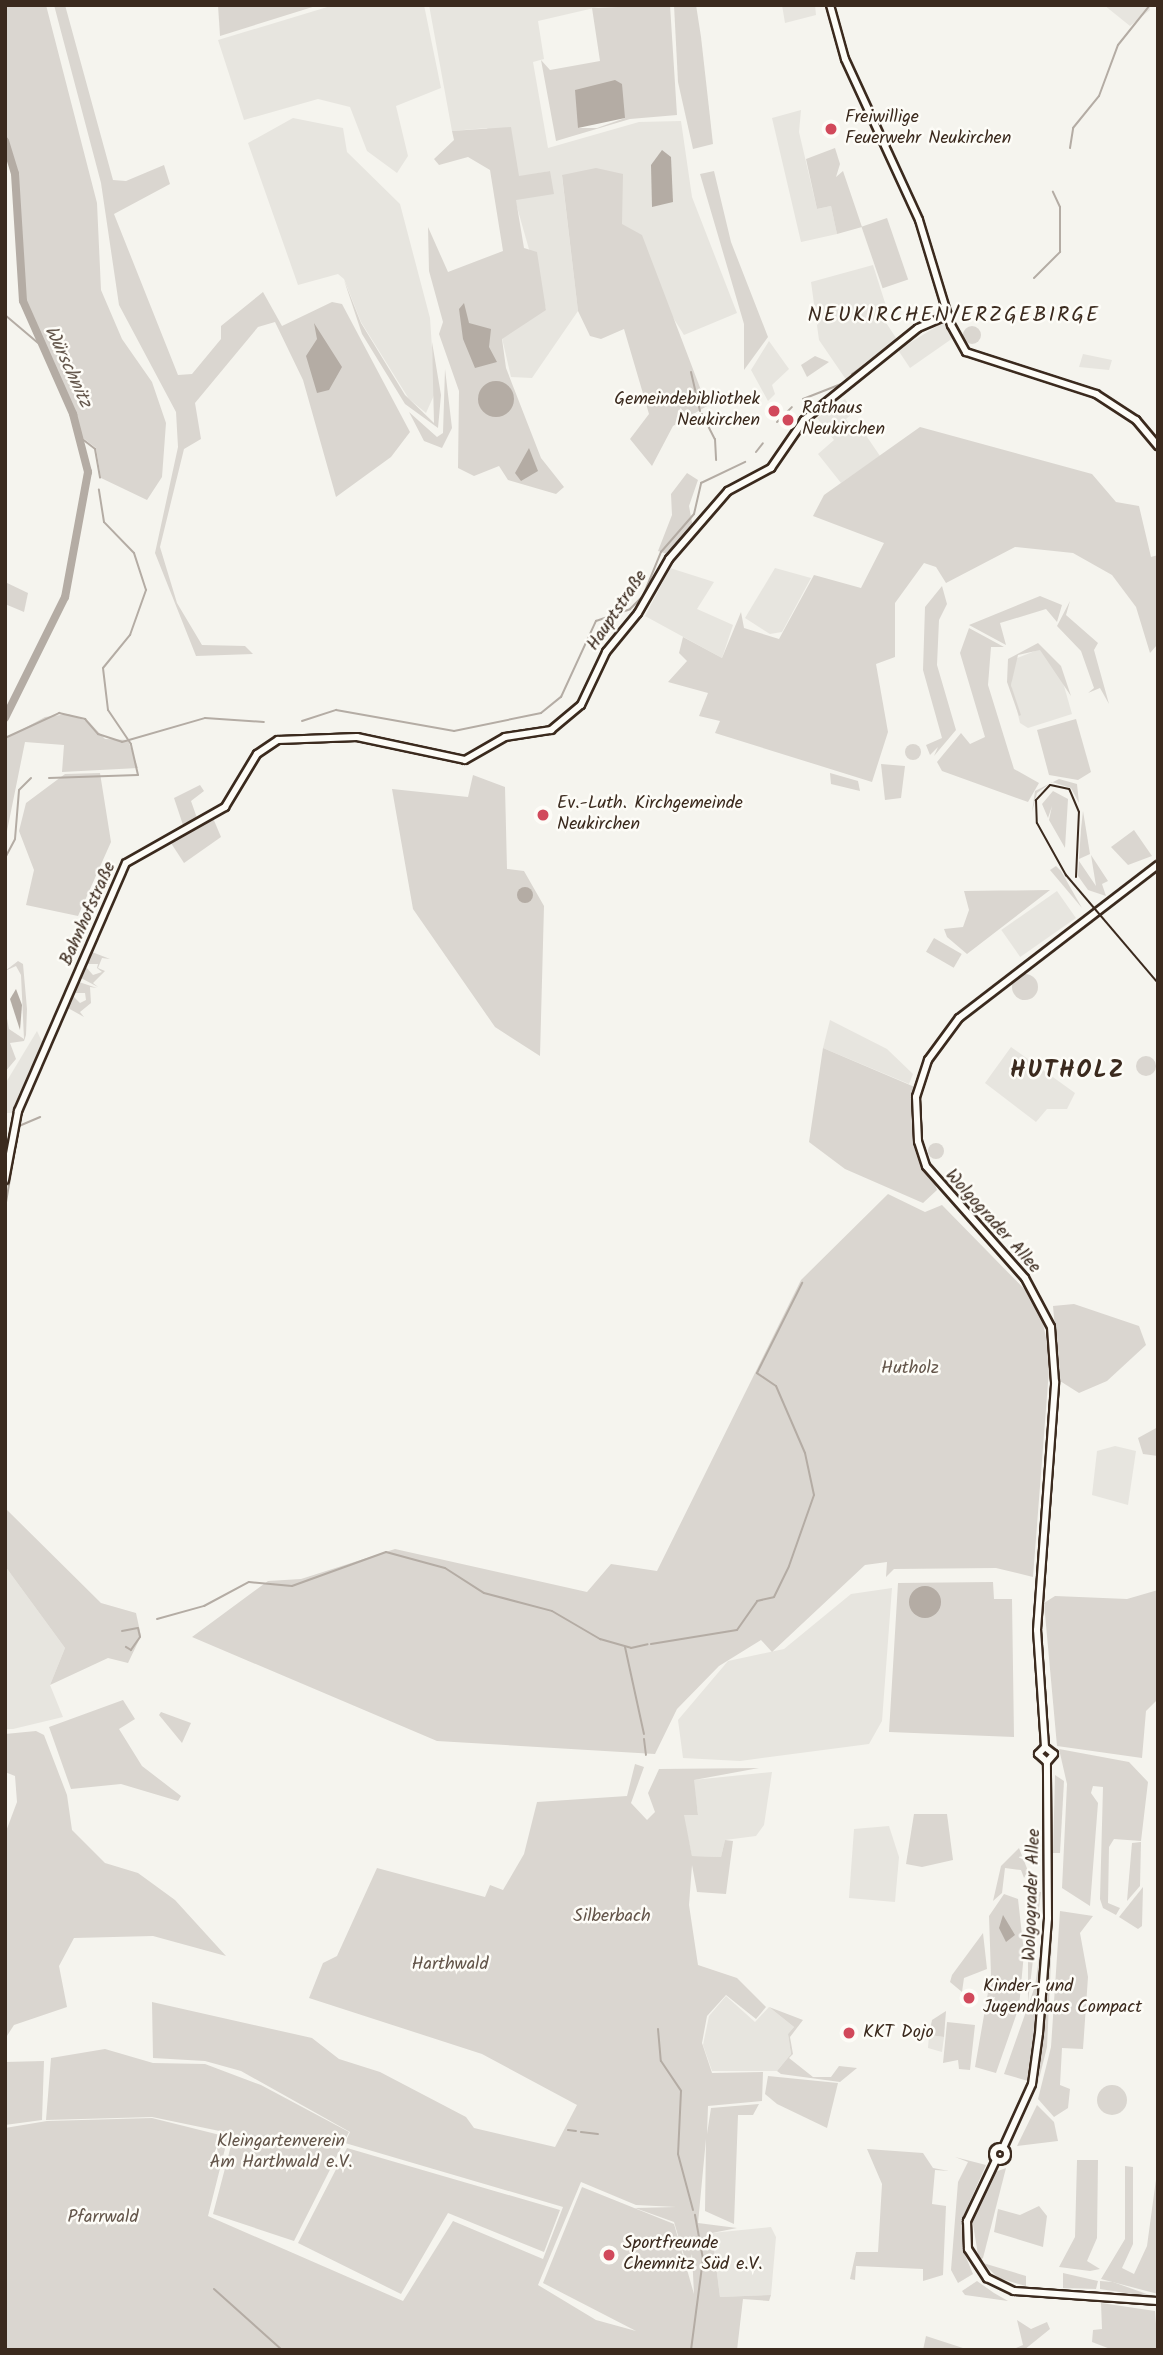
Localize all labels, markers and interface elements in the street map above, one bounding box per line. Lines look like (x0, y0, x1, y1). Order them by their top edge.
place label: Freiwillige Feuerwehr Neukirchen (845, 108, 1011, 150)
marker: Freiwillige Feuerwehr Neukirchen (823, 121, 839, 137)
district label: NEUKIRCHEN/ERZGEBIRGE (810, 303, 1098, 329)
water label: Würschnitz (38, 323, 96, 411)
place label: Gemeindebibliothek Neukirchen (614, 390, 760, 432)
place label: Rathaus Neukirchen (802, 399, 885, 442)
marker: Gemeindebibliothek Neukirchen (766, 403, 782, 419)
marker: Rathaus Neukirchen (780, 412, 796, 428)
street label: Hauptstraße (583, 567, 653, 655)
place label: Ev.-Luth. Kirchgemeinde Neukirchen (557, 794, 743, 836)
marker: Ev.-Luth. Kirchgemeinde Neukirchen (535, 807, 551, 823)
street label: Bahnhofstraße (56, 859, 122, 969)
district label: HUTHOLZ (1011, 1057, 1125, 1085)
street label: Wolgograder Allee (940, 1166, 1044, 1278)
park label: Hutholz (881, 1358, 939, 1380)
street label: Wolgograder Allee (1020, 1828, 1046, 1962)
park label: Silberbach (573, 1906, 651, 1928)
park label: Harthwald (411, 1954, 489, 1976)
place label: Kinder- und Jugendhaus Compact (983, 1977, 1142, 2020)
marker: Kinder- und Jugendhaus Compact (961, 1990, 977, 2006)
place label: KKT Dojo (863, 2022, 934, 2044)
marker: KKT Dojo (841, 2025, 857, 2041)
park label: Kleingartenverein Am Harthwald e.V. (210, 2132, 352, 2174)
park label: Pfarrwald (68, 2207, 138, 2229)
place label: Sportfreunde Chemnitz Süd e.V. (623, 2234, 762, 2276)
marker: Sportfreunde Chemnitz Süd e.V. (601, 2247, 617, 2263)

